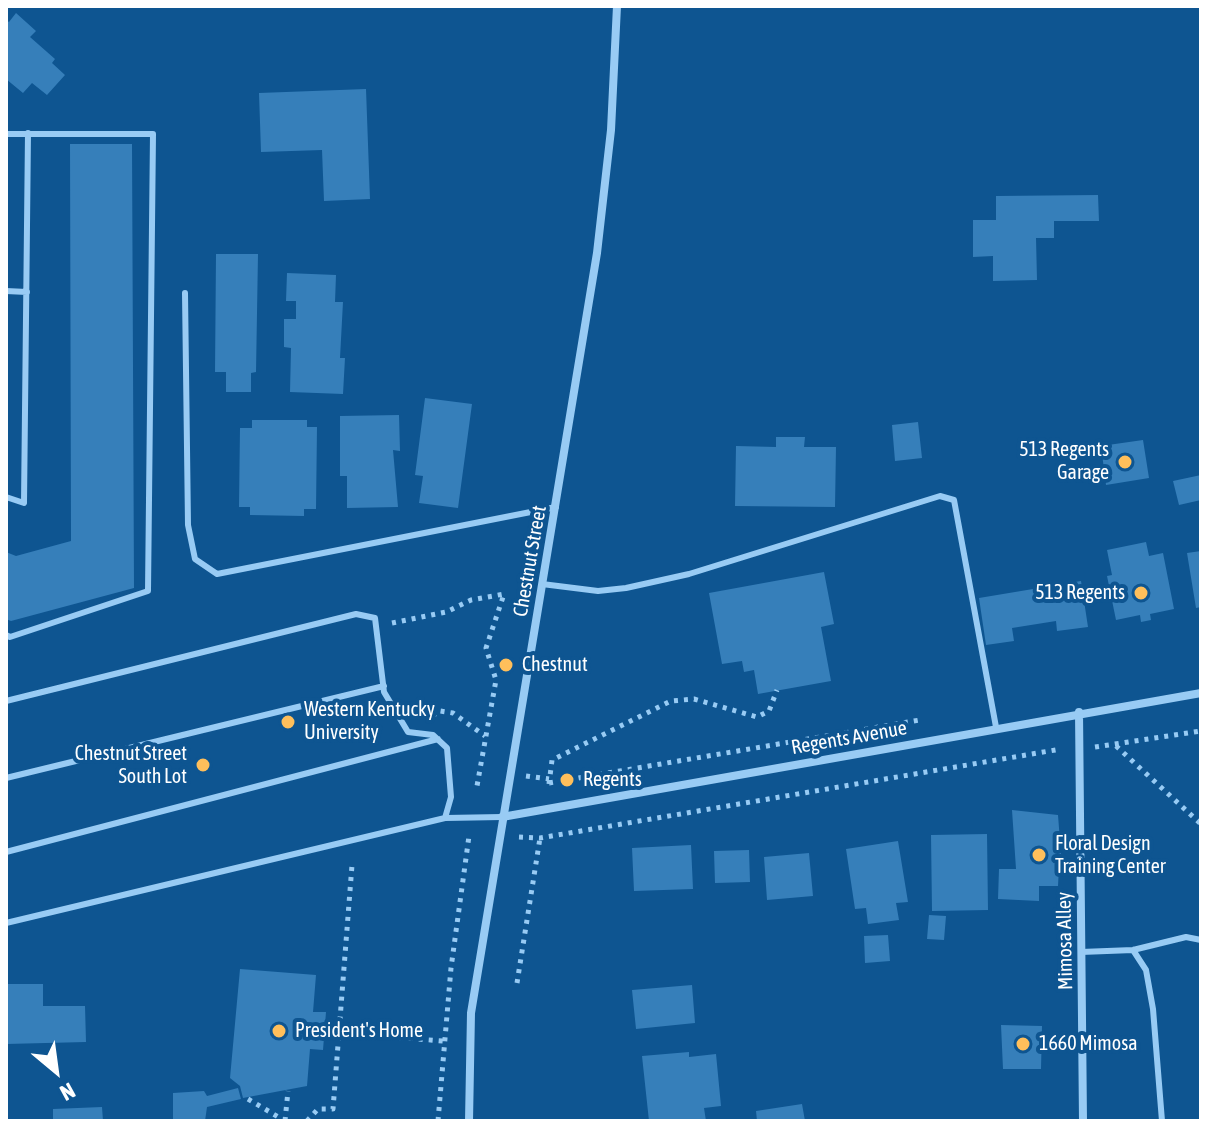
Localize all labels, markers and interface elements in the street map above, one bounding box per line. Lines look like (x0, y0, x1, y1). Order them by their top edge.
place label: 513 Regents Garage (1019, 438, 1109, 485)
marker: 513 Regents Garage (1116, 453, 1134, 471)
street label: Chestnut Street (508, 504, 552, 618)
place label: 513 Regents (1035, 581, 1125, 605)
marker: 513 Regents (1132, 584, 1150, 602)
place label: Chestnut (522, 653, 588, 677)
marker: Chestnut (497, 656, 515, 674)
place label: Western Kentucky University (304, 698, 435, 745)
marker: Western Kentucky University (279, 713, 297, 731)
street label: Regents Avenue (789, 716, 909, 760)
place label: Chestnut Street South Lot (75, 742, 187, 789)
marker: Chestnut Street South Lot (194, 756, 212, 774)
place label: Regents (583, 768, 642, 792)
marker: Regents (558, 771, 576, 789)
place label: Floral Design Training Center (1055, 832, 1166, 879)
marker: Floral Design Training Center (1030, 846, 1048, 864)
street label: Mimosa Alley (1052, 892, 1078, 990)
place label: President's Home (295, 1019, 423, 1043)
marker: President's Home (270, 1022, 288, 1040)
north arrow (16, 1031, 96, 1111)
place label: 1660 Mimosa (1039, 1032, 1137, 1056)
marker: 1660 Mimosa (1014, 1035, 1032, 1053)
text: N (56, 1077, 80, 1107)

